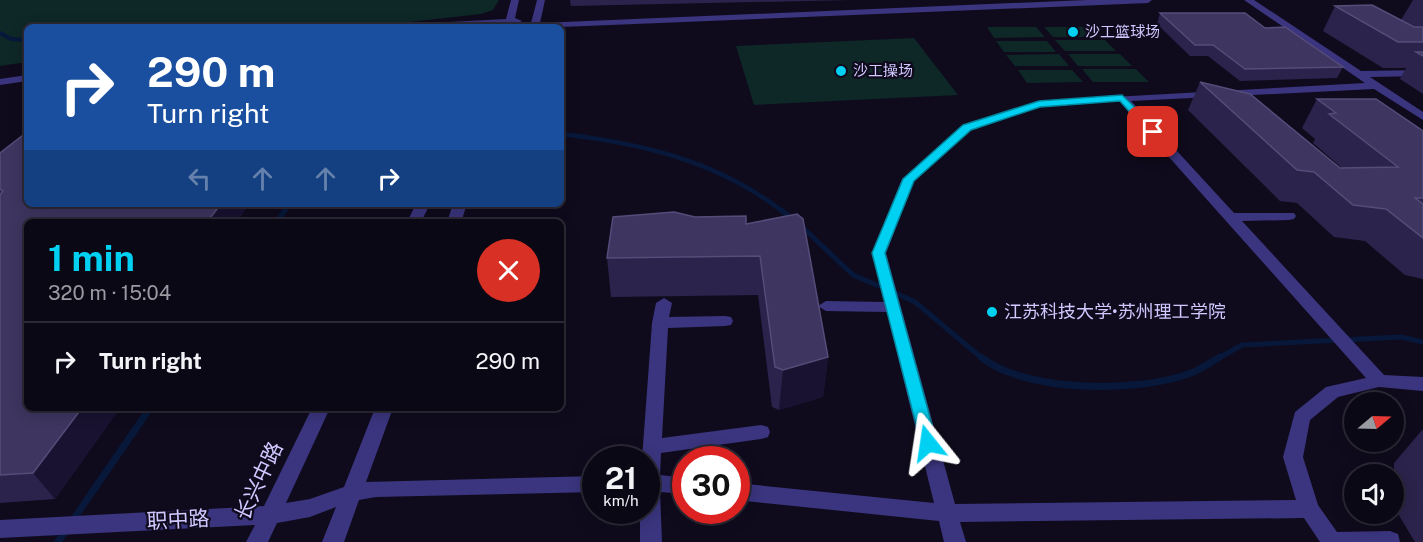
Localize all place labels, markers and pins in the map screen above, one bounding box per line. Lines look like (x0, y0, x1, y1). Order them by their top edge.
place label: 沙工篮球场 (1085, 23, 1160, 40)
marker: 沙工篮球场 (1066, 25, 1080, 39)
place label: 沙工操场 (853, 62, 913, 79)
marker: 沙工操场 (834, 64, 848, 78)
pin (1127, 106, 1178, 157)
place label: 江苏科技大学•苏州理工学院 (1004, 301, 1226, 322)
marker: 江苏科技大学•苏州理工学院 (985, 305, 999, 319)

